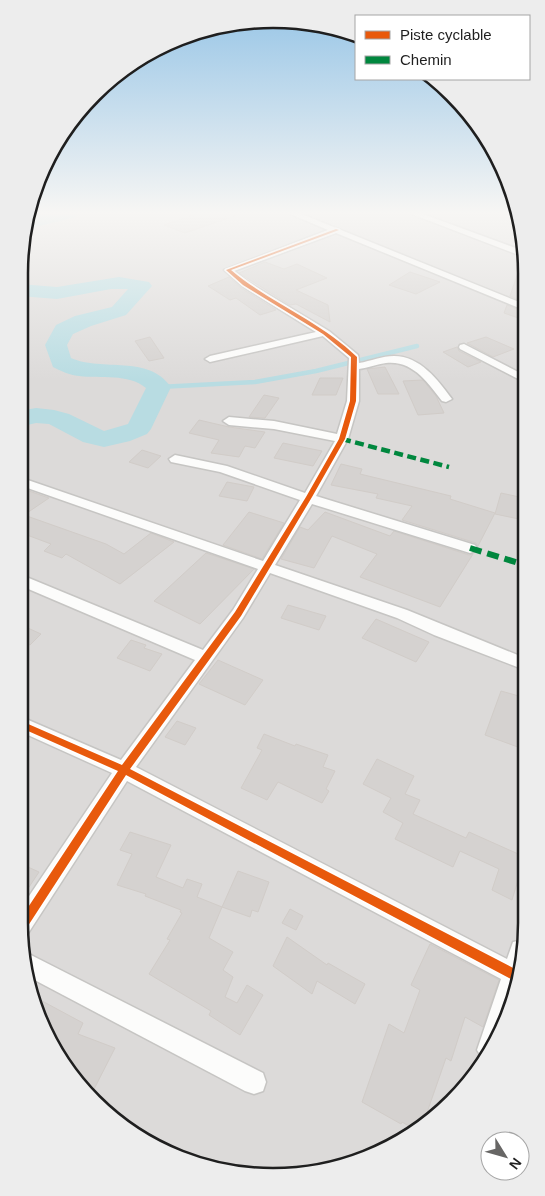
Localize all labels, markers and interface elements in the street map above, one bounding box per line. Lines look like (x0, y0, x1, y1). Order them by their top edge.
legend (355, 15, 530, 80)
text: Piste cyclable (400, 26, 492, 43)
text: Chemin (400, 51, 452, 68)
north arrow (480, 1131, 530, 1181)
text: N (506, 1155, 525, 1173)

